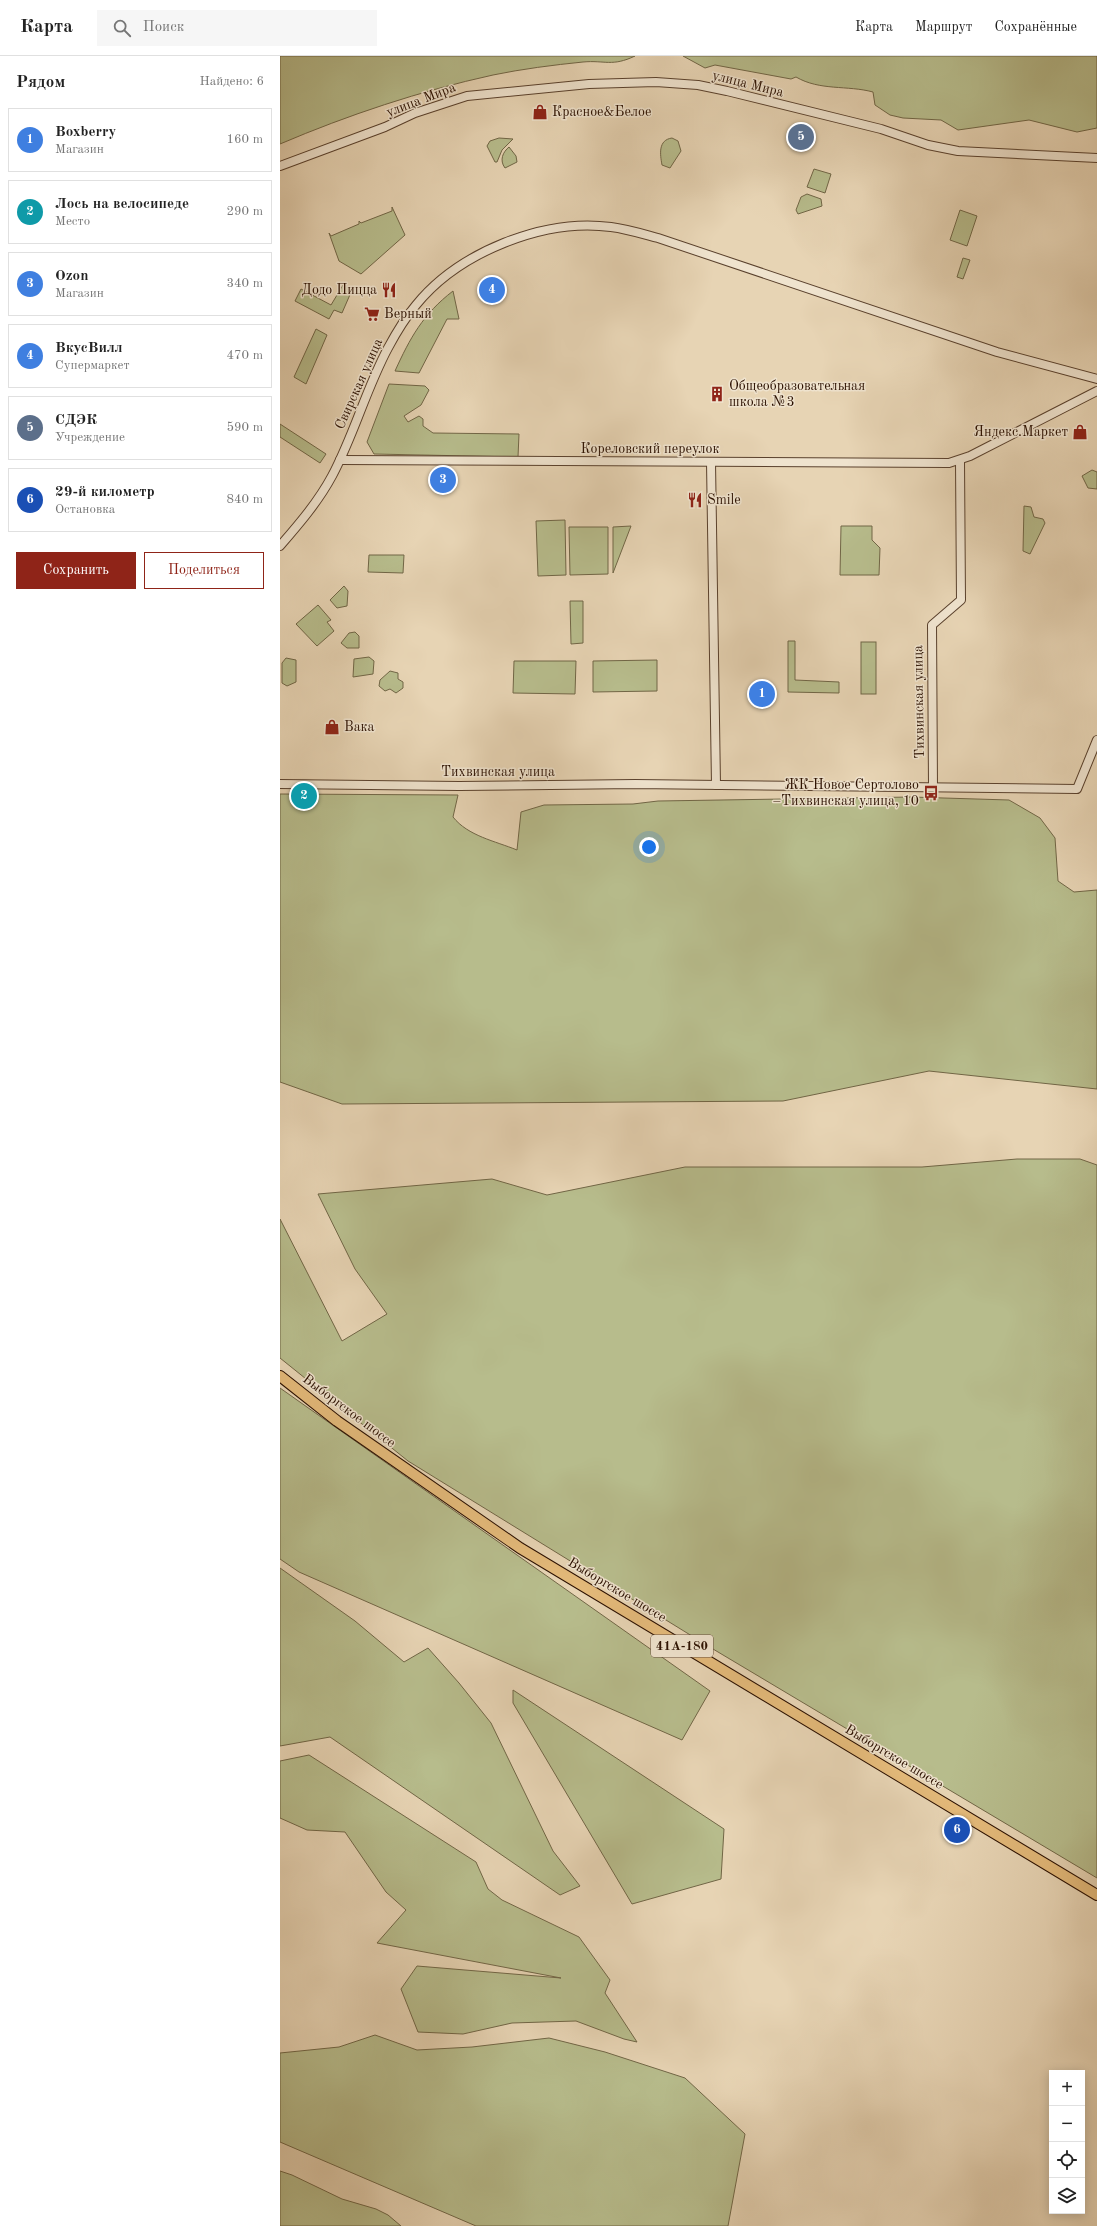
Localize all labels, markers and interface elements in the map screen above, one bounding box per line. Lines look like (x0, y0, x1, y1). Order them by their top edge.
search box (97, 10, 377, 46)
icon: search (111, 17, 133, 39)
text: Карта (20, 18, 73, 37)
text: Поиск (143, 20, 184, 35)
text: Карта (855, 20, 893, 34)
text: Маршрут (915, 20, 972, 34)
text: Сохранённые (994, 20, 1077, 34)
street label: улица Мира (711, 68, 785, 100)
text: Рядом (16, 74, 65, 91)
text: Найдено: 6 (200, 75, 264, 88)
street label: улица Мира (384, 80, 458, 120)
shop icon: Красное&Белое (531, 103, 549, 121)
place label: Красное&Белое (552, 105, 651, 119)
pin: 5 (788, 122, 814, 152)
text: Boxberry (55, 125, 116, 140)
text: 1 (26, 133, 34, 146)
text: 160 m (226, 133, 263, 146)
text: Магазин (55, 143, 104, 156)
text: Лось на велосипеде (55, 197, 189, 212)
text: 2 (26, 205, 34, 218)
text: 290 m (226, 205, 263, 218)
text: Место (55, 215, 90, 228)
text: Ozon (55, 269, 88, 284)
pin: 4 (479, 275, 505, 305)
text: 3 (26, 277, 34, 290)
text: 340 m (226, 277, 263, 290)
restaurant icon: Додо Пицца (380, 281, 398, 299)
place label: Додо Пицца (302, 283, 377, 297)
text: Магазин (55, 287, 104, 300)
supermarket icon: Верный (363, 305, 381, 323)
place label: Верный (384, 307, 432, 321)
street label: Свирская улица (333, 336, 385, 432)
text: ВкусВилл (55, 341, 123, 356)
text: 4 (26, 349, 34, 362)
text: 470 m (226, 349, 263, 362)
text: Супермаркет (55, 359, 130, 372)
place label: Общеобразовательная школа №3 (729, 379, 865, 409)
building icon: Общеобразовательная школа №3 (708, 385, 726, 403)
text: СДЭК (55, 413, 97, 428)
text: 5 (26, 421, 34, 434)
text: 590 m (226, 421, 263, 434)
shop icon: Яндекс.Маркет (1071, 423, 1089, 441)
place label: Яндекс.Маркет (974, 425, 1068, 439)
text: Учреждение (55, 431, 125, 444)
street label: Кореловский переулок (580, 442, 720, 456)
pin: 3 (430, 465, 456, 495)
text: 29-й километр (55, 485, 155, 500)
restaurant icon: Smile (686, 491, 704, 509)
text: 6 (26, 493, 34, 506)
text: 840 m (226, 493, 263, 506)
place label: Smile (707, 493, 741, 507)
text: Остановка (55, 503, 115, 516)
button: Сохранить (16, 552, 136, 589)
button: Поделиться (144, 552, 264, 589)
street label: Тихвинская улица (911, 645, 927, 759)
pin: 1 (749, 679, 775, 709)
shop icon: Вака (323, 718, 341, 736)
place label: Вака (344, 720, 375, 734)
street label: Тихвинская улица (441, 765, 555, 779)
place label: ЖК Новое Сертолово –Тихвинская улица, 10 (772, 778, 919, 808)
pin: 2 (291, 781, 317, 811)
bus stop icon: ЖК Новое Сертолово –Тихвинская улица, 10 (922, 784, 940, 802)
your location (639, 837, 659, 857)
street label: Выборгское шоссе (300, 1372, 398, 1450)
street label: Выборгское шоссе (565, 1555, 669, 1625)
road number: 41А-180 (651, 1635, 713, 1657)
street label: Выборгское шоссе (842, 1722, 946, 1792)
pin: 6 (944, 1815, 970, 1845)
map controls (1049, 2070, 1085, 2214)
button: + (1049, 2070, 1085, 2106)
button: − (1049, 2106, 1085, 2142)
button: locate (1049, 2142, 1085, 2178)
button: layers (1049, 2178, 1085, 2214)

